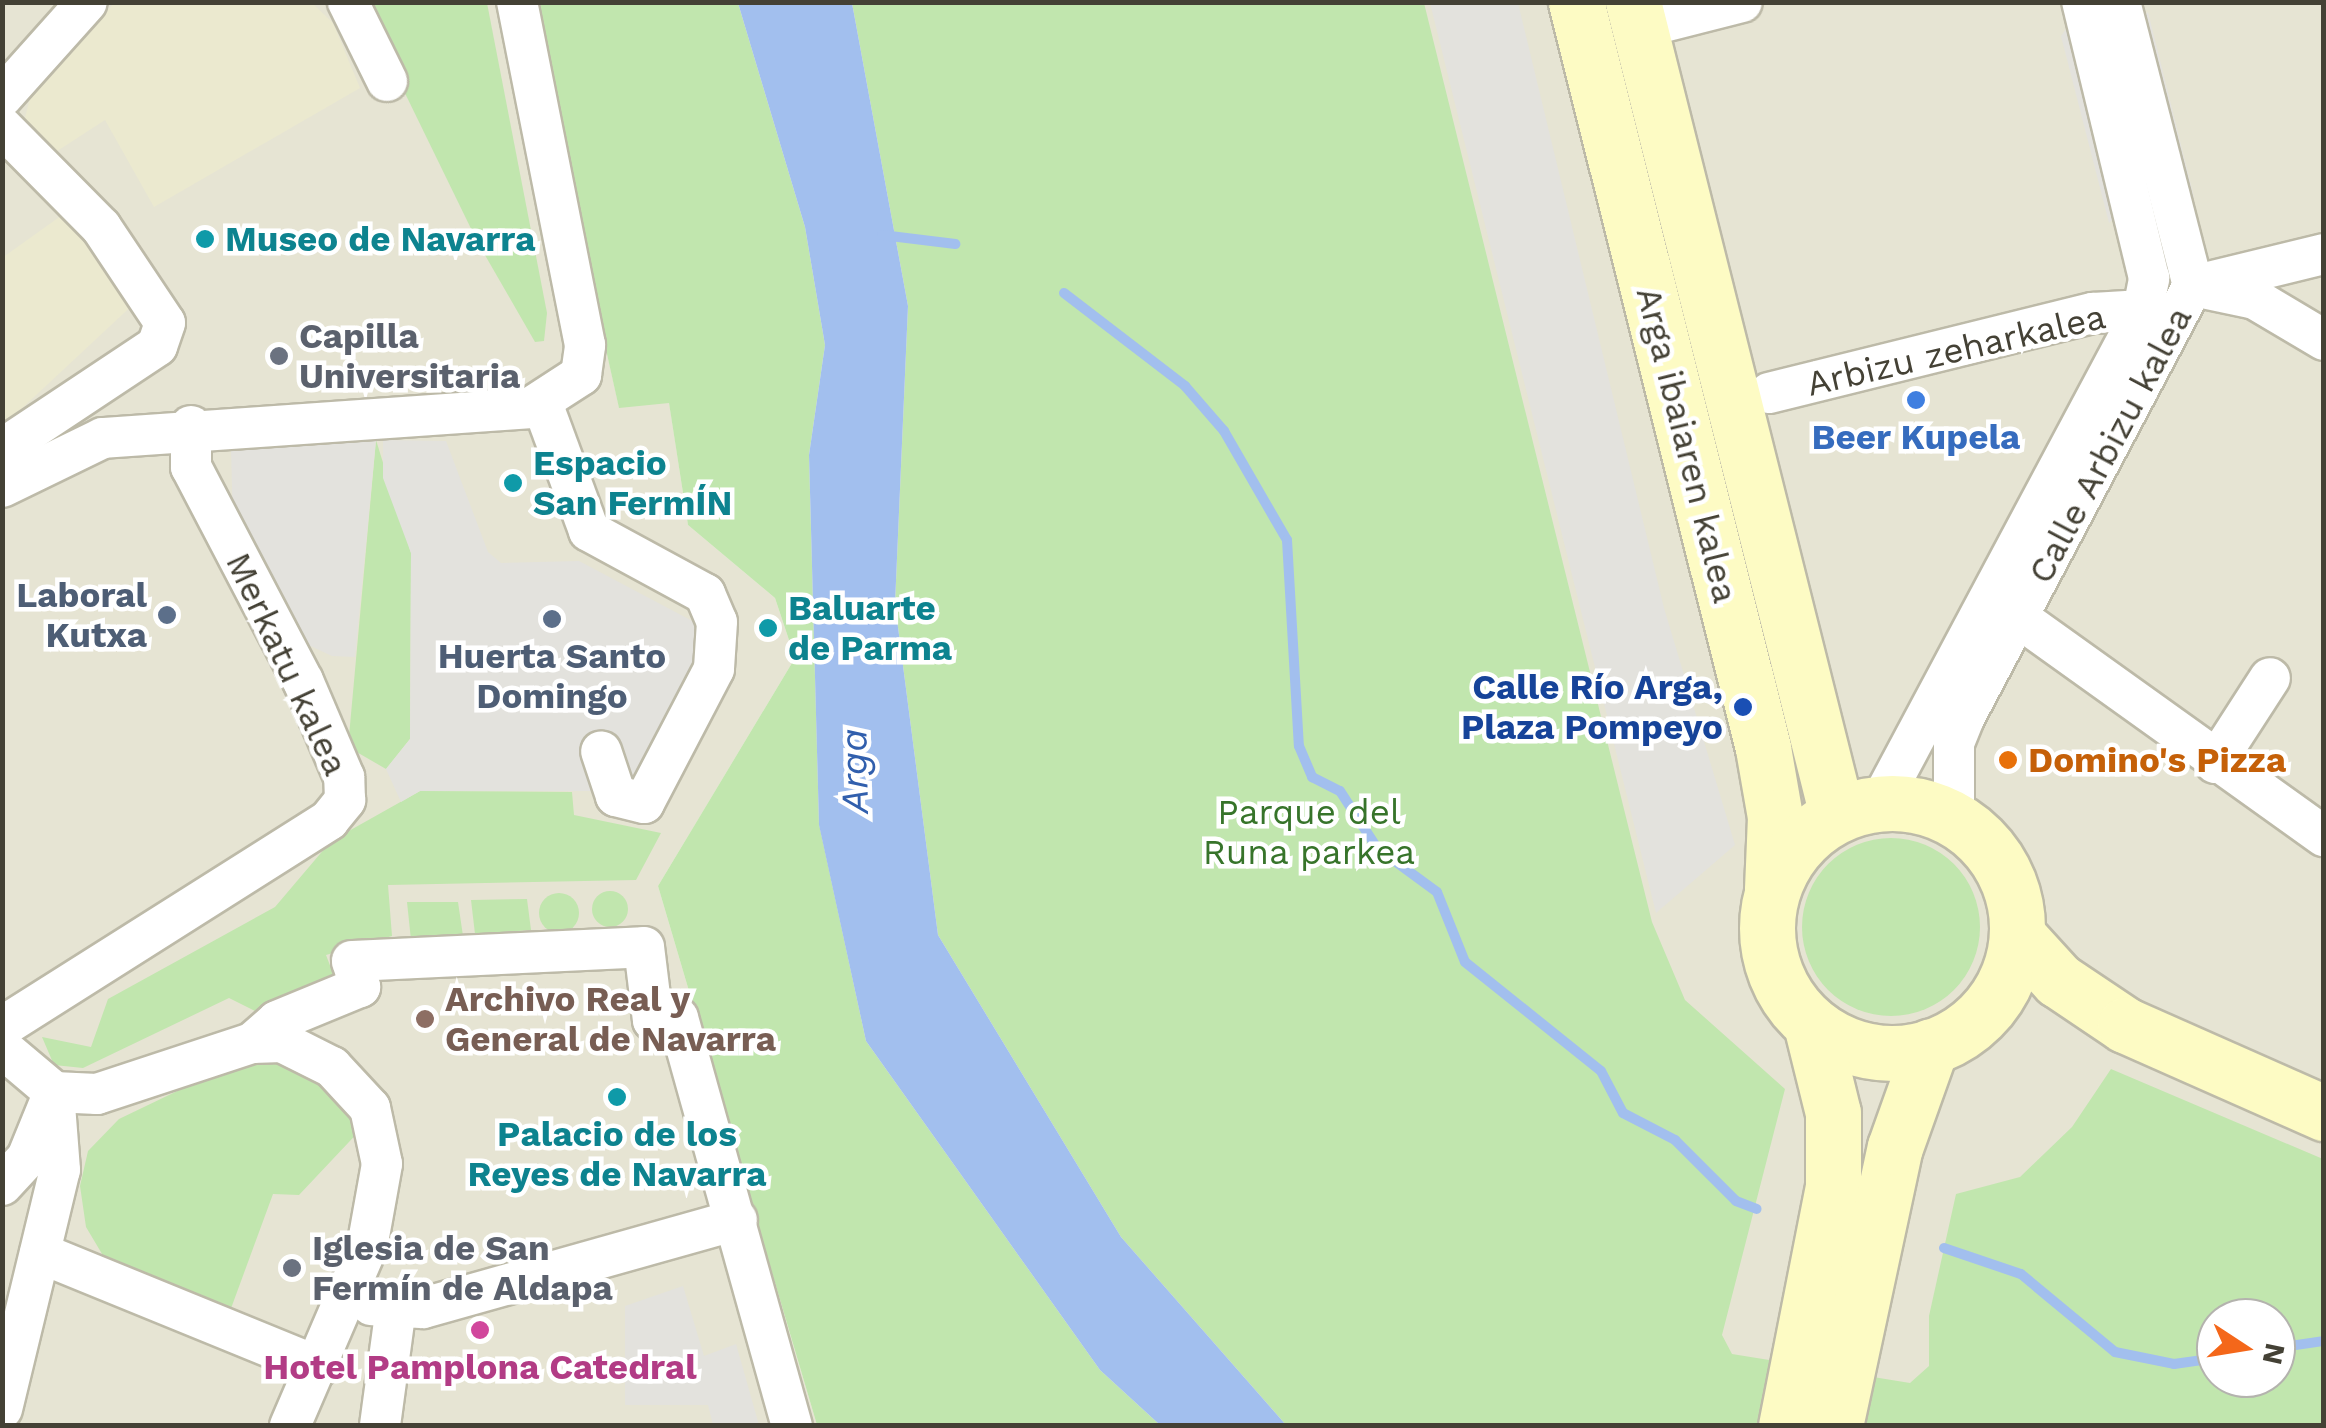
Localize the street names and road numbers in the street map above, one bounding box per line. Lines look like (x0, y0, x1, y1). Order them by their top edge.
street label: Arga ibaiaren kalea (1627, 282, 1747, 608)
street label: Arbizu zeharkalea (1803, 295, 2109, 405)
street label: Calle Arbizu kalea (2019, 299, 2201, 591)
street label: Merkatu kalea (217, 546, 357, 782)

